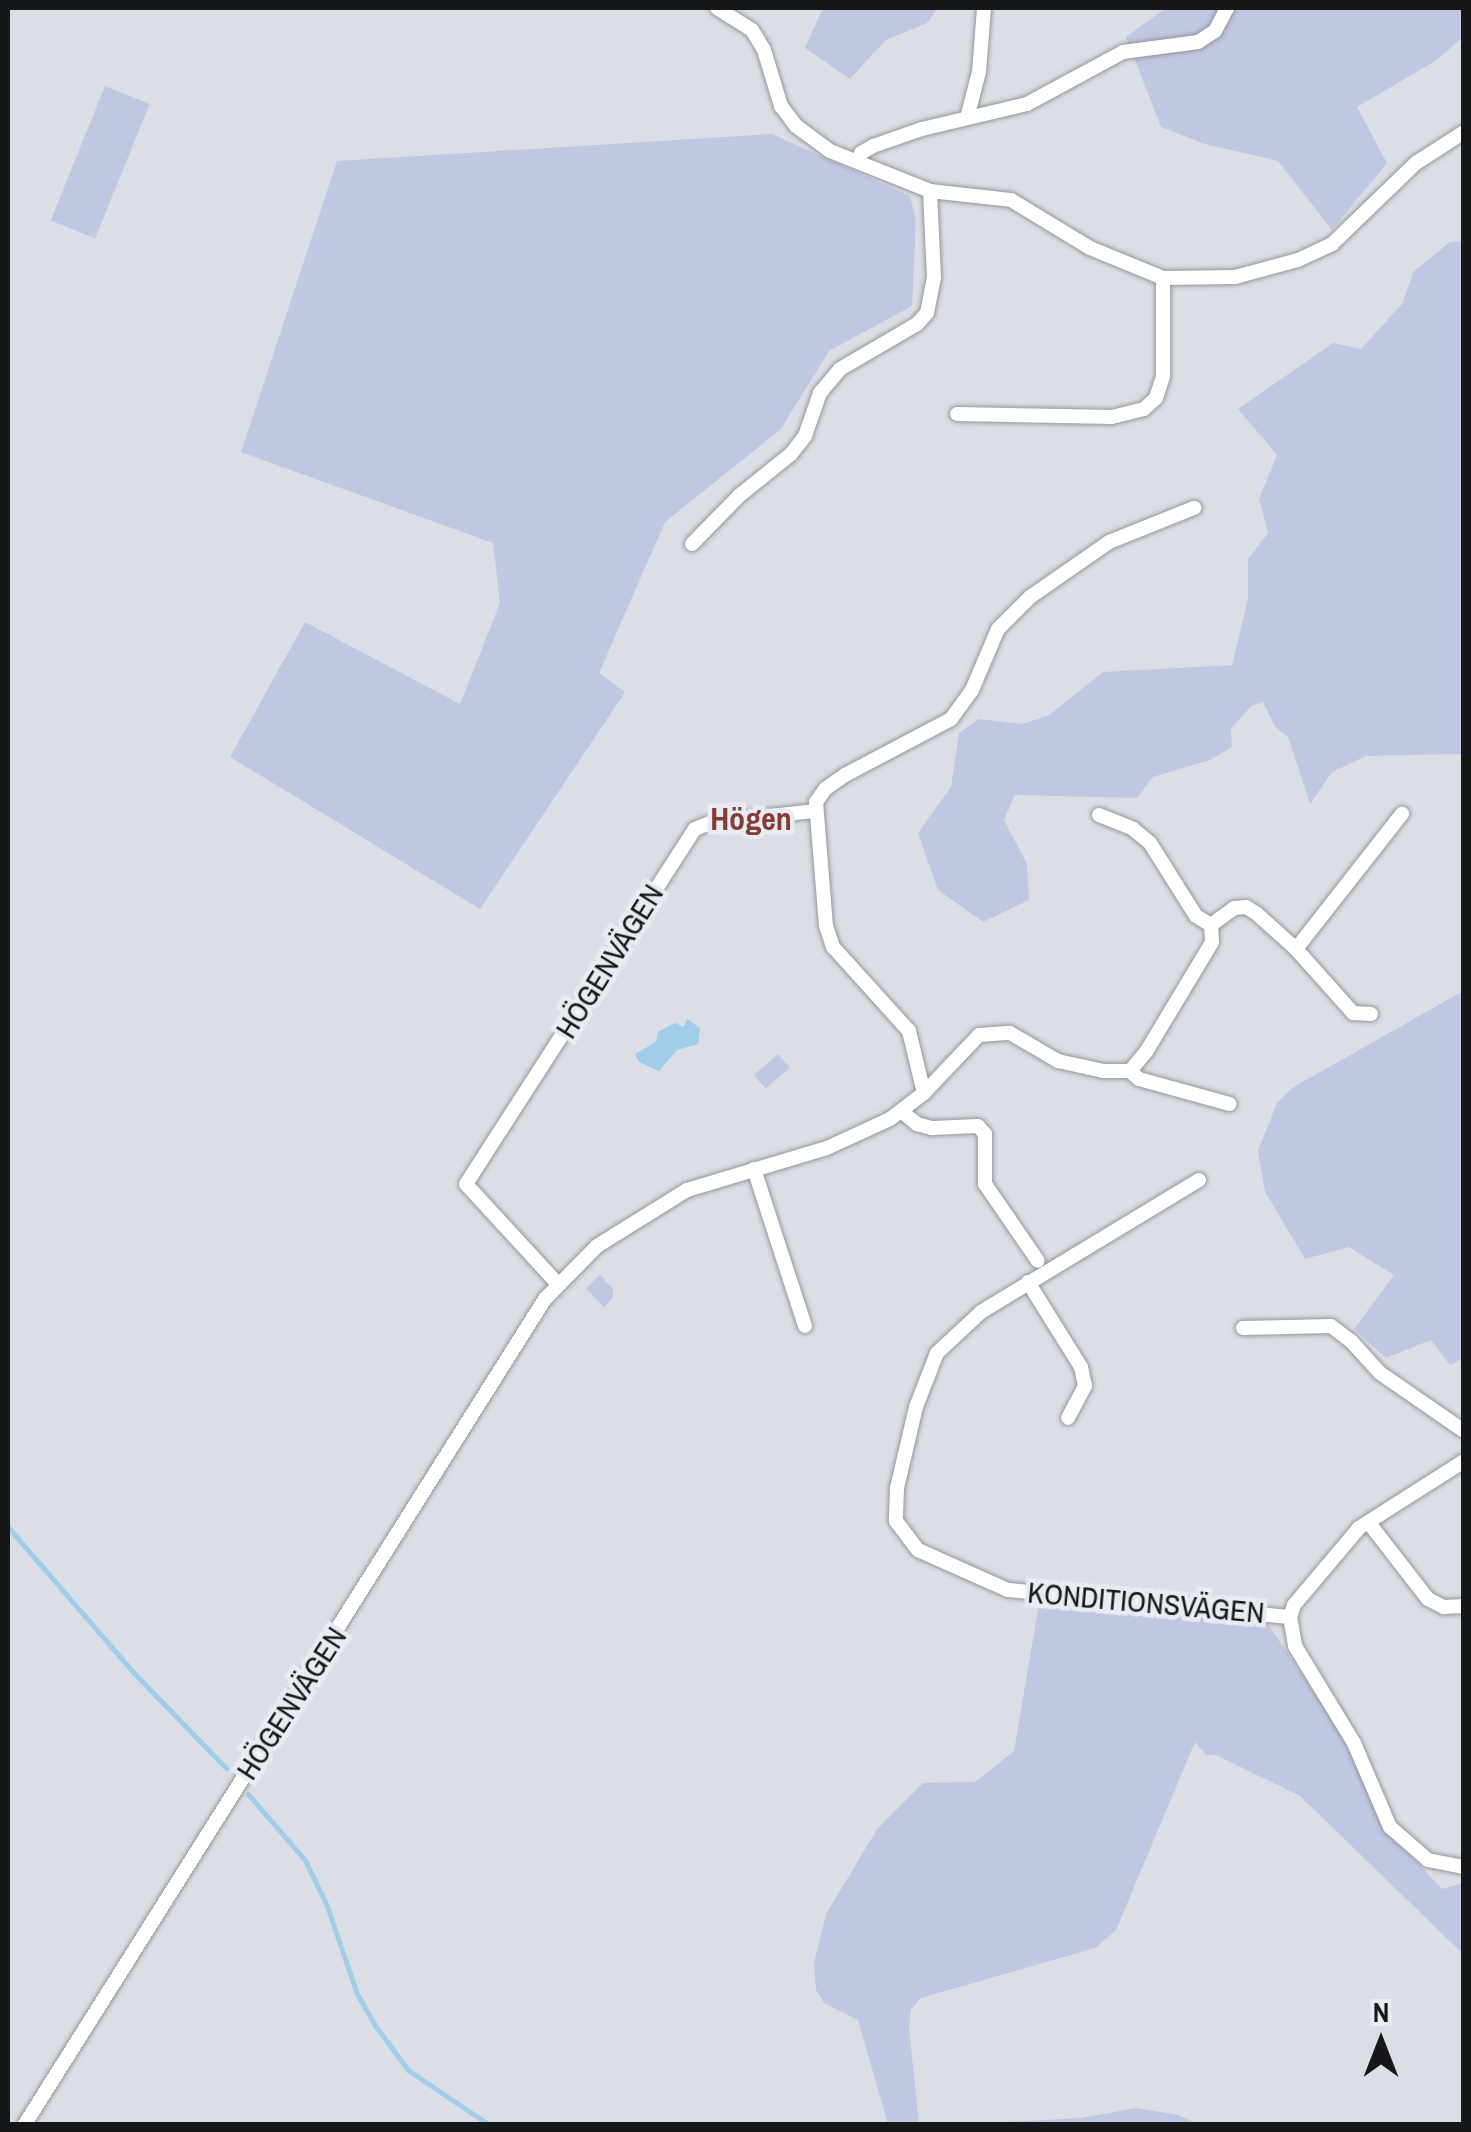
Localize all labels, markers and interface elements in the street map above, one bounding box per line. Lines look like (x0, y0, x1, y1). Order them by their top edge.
district label: Högen (710, 800, 792, 838)
street label: HÖGENVÄGEN (547, 877, 671, 1045)
street label: KONDITIONSVÄGEN (1026, 1574, 1266, 1630)
street label: HÖGENVÄGEN (228, 1620, 354, 1786)
north arrow (1331, 1992, 1431, 2092)
text: N (1373, 1993, 1389, 2031)

